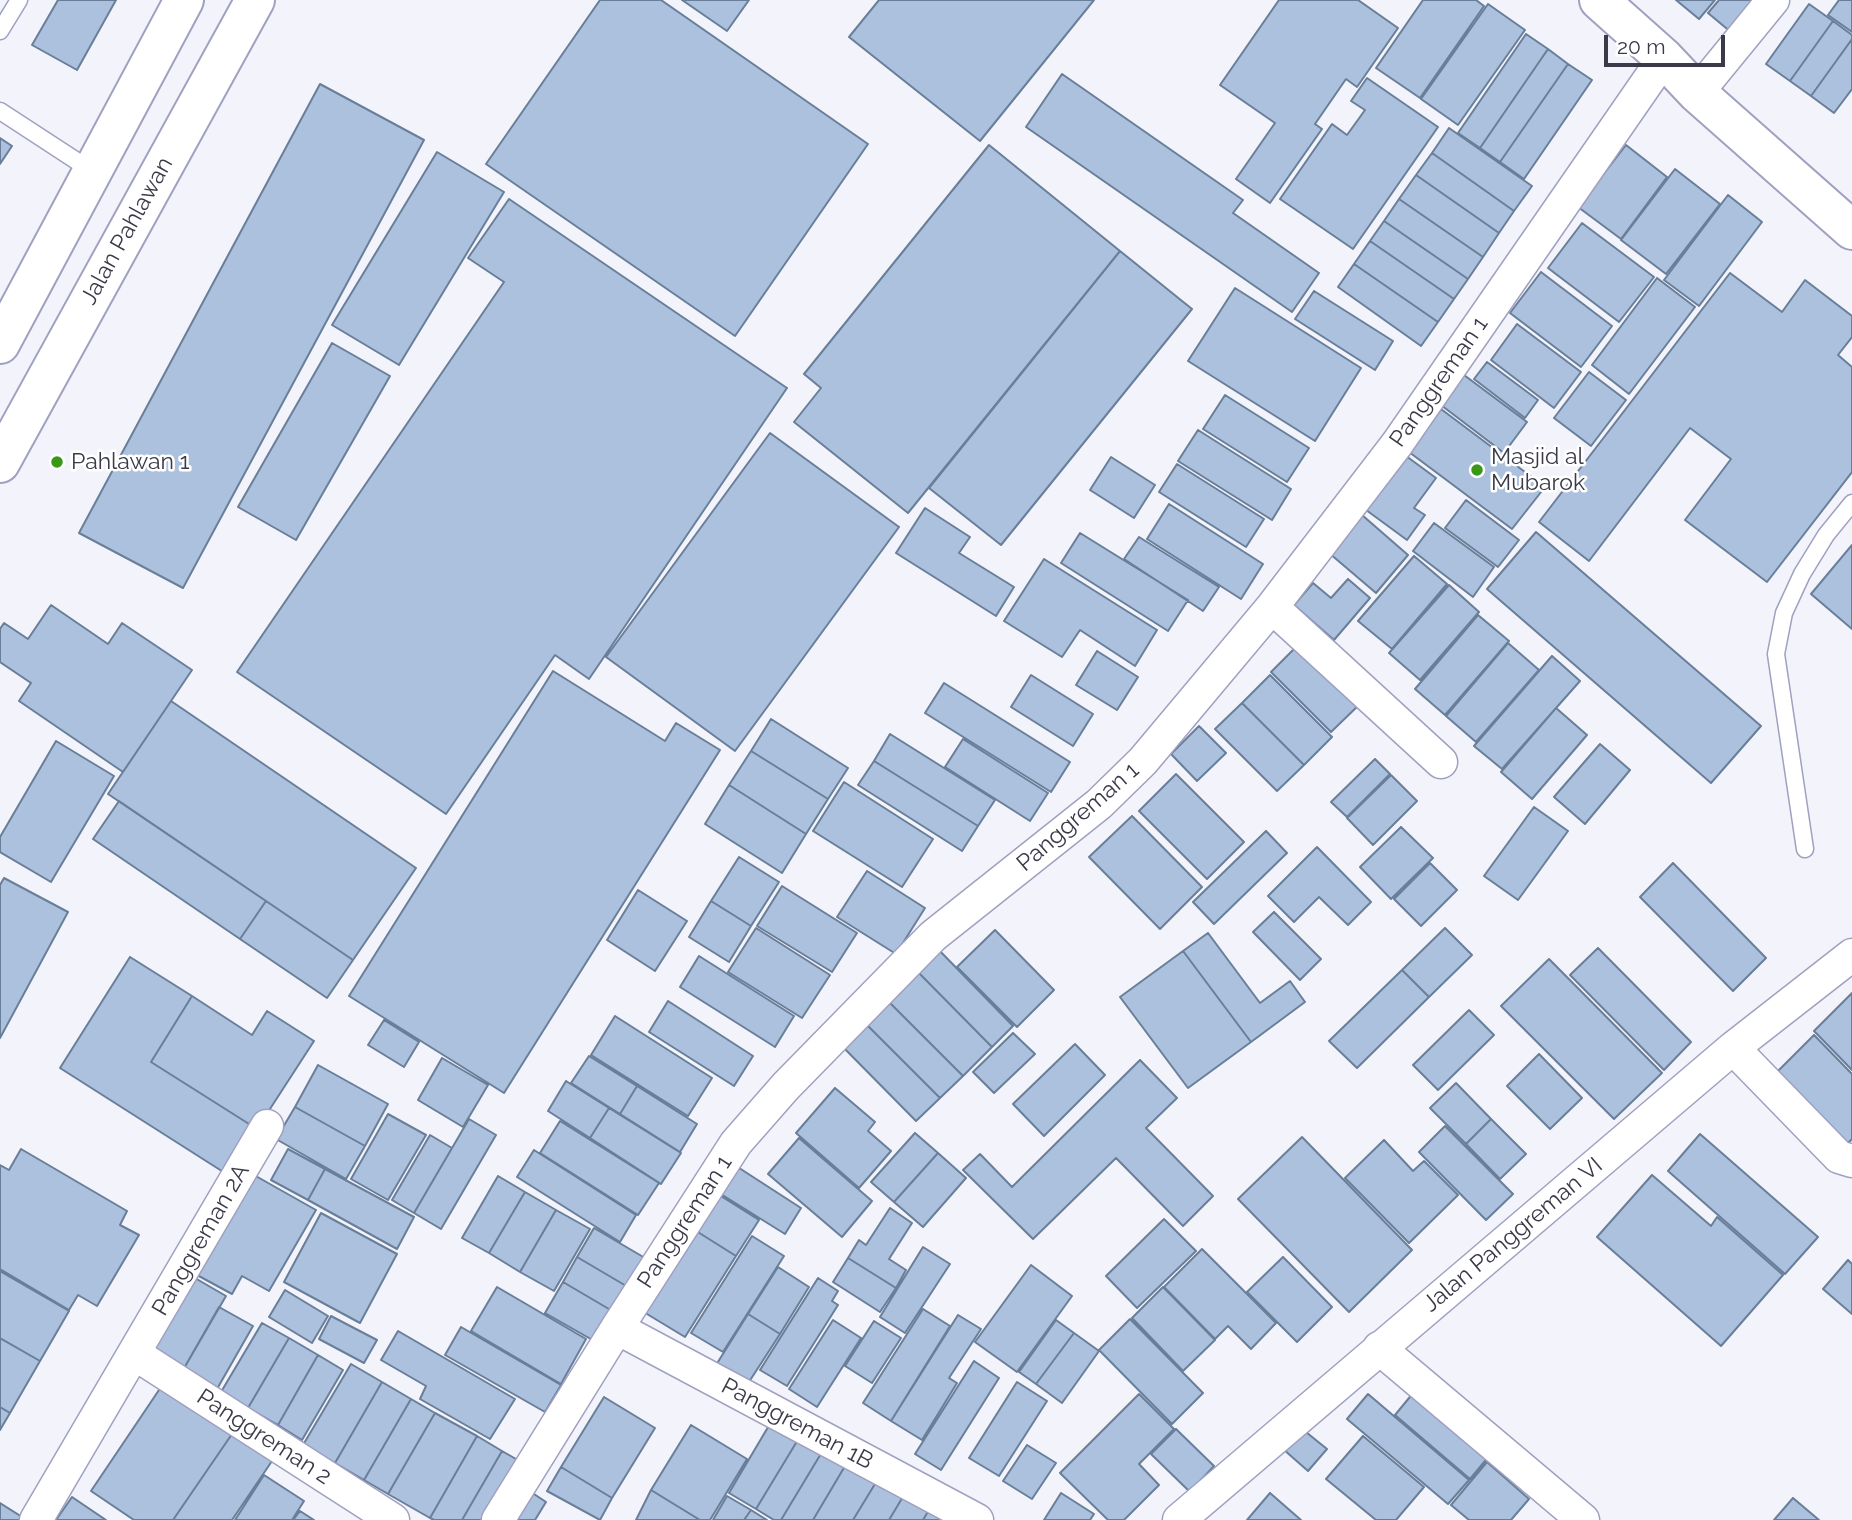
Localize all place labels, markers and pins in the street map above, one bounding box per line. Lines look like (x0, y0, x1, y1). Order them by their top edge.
place label: Masjid al Mubarok (1491, 443, 1585, 497)
place label: Pahlawan 1 (71, 448, 190, 476)
marker: Pahlawan 1 (49, 454, 65, 470)
marker: Masjid al Mubarok (1469, 462, 1485, 478)

